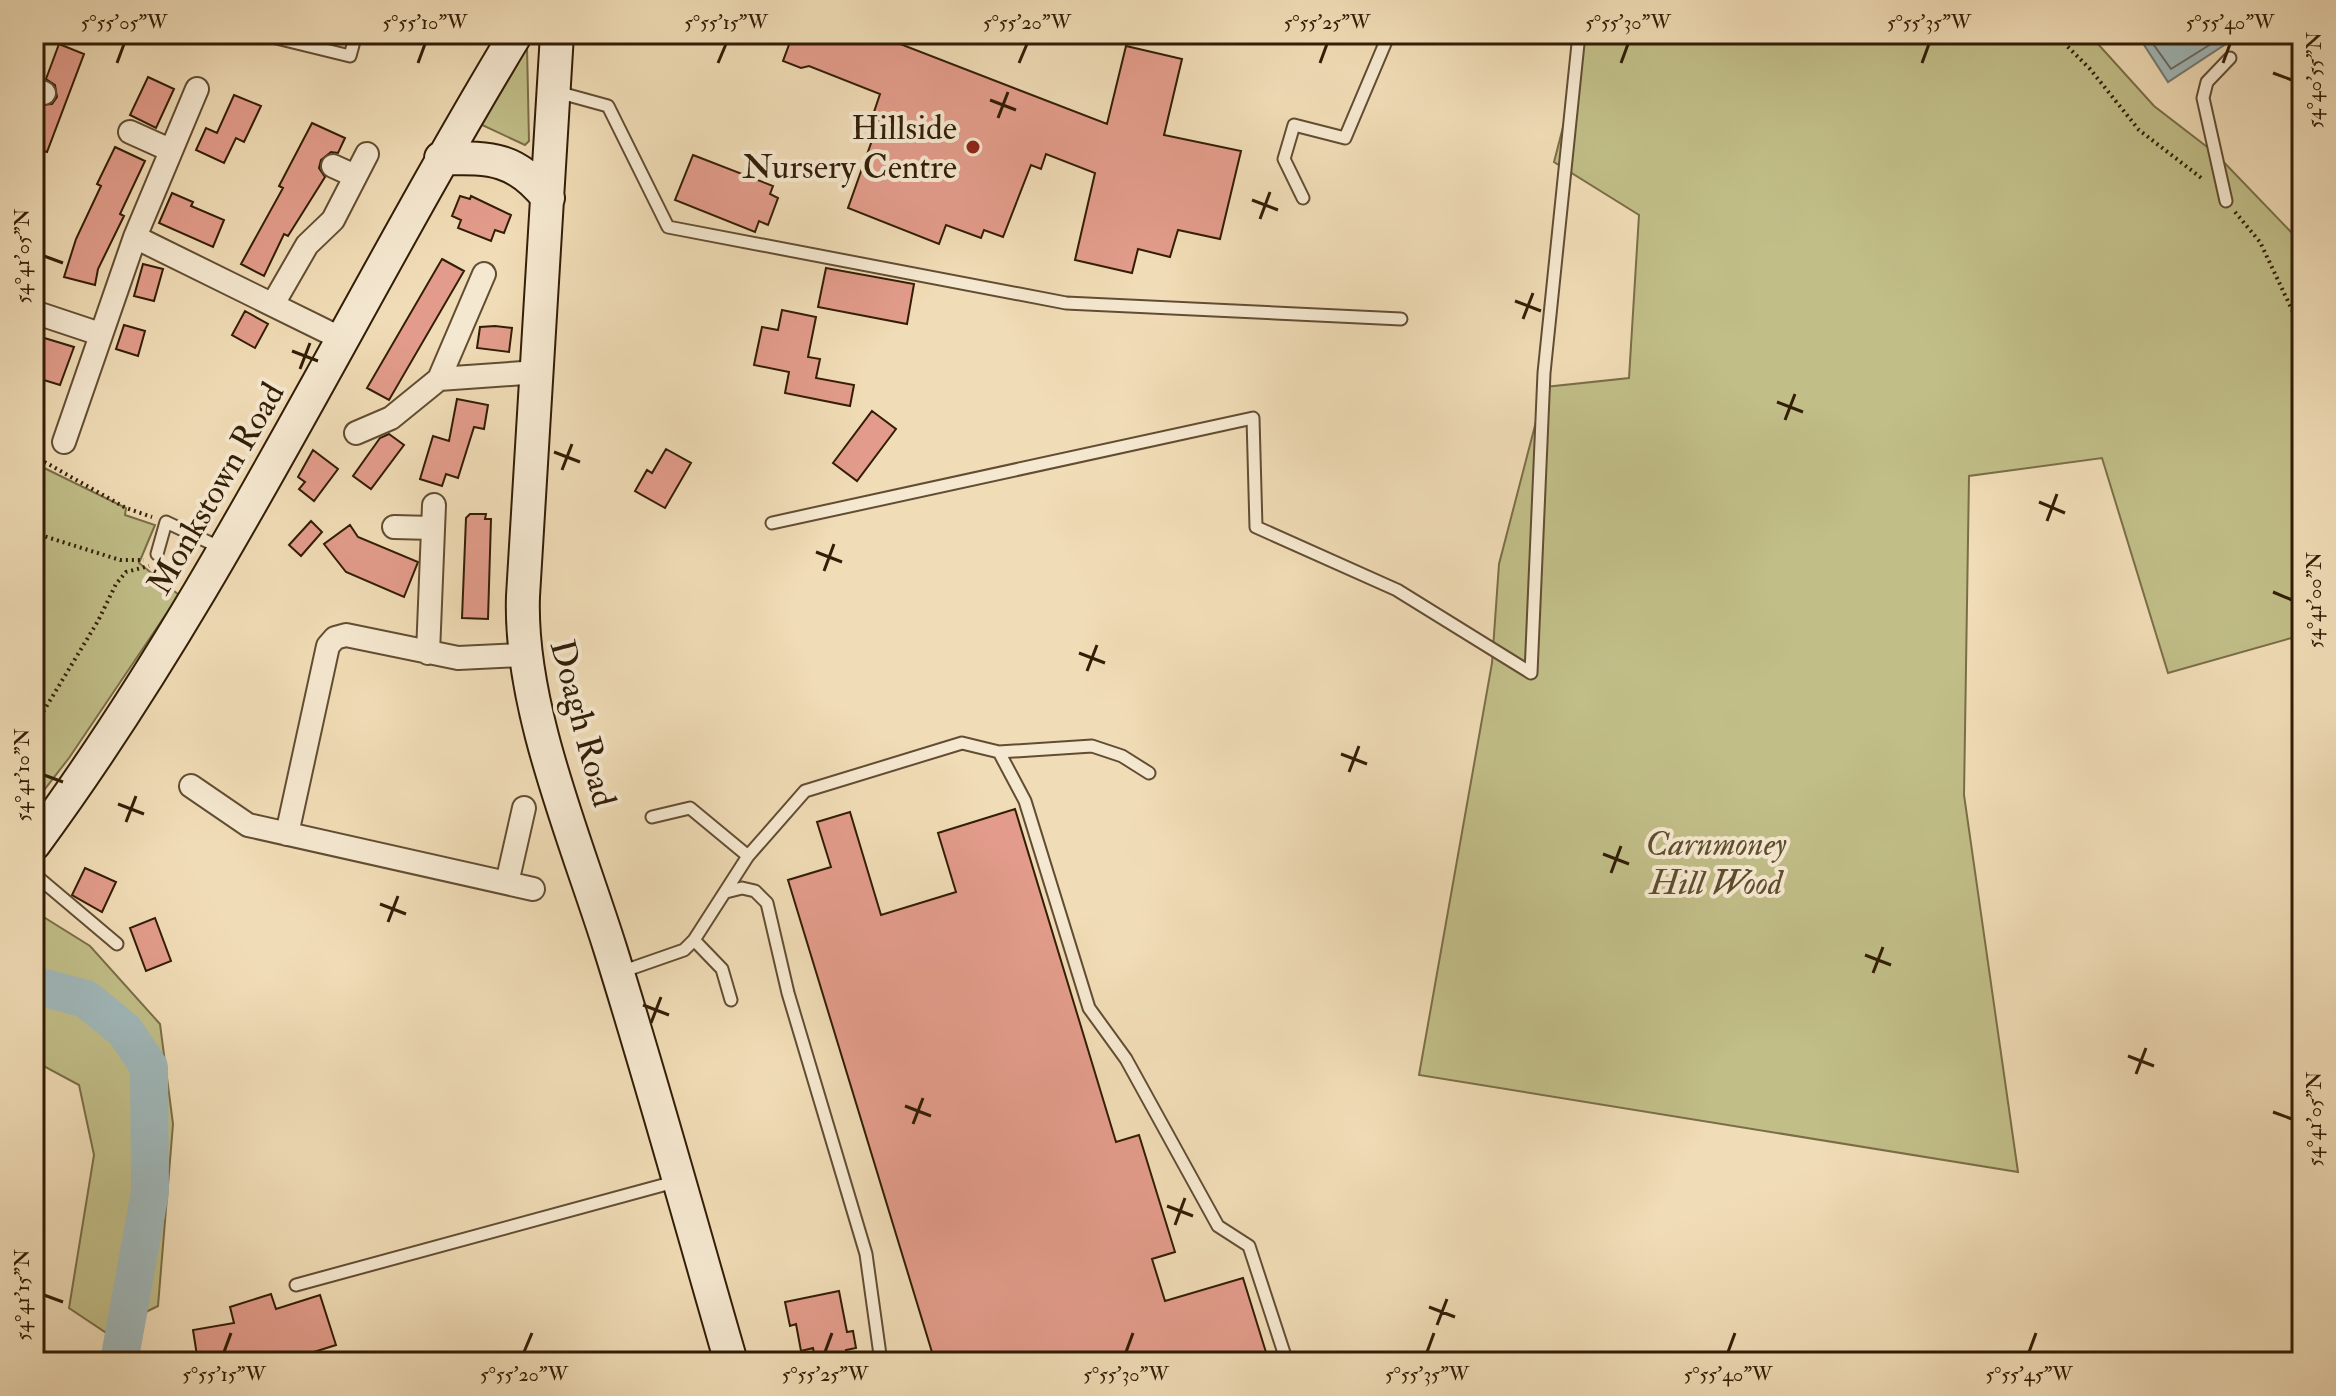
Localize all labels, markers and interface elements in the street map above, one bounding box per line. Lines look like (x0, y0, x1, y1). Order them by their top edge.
text: 5°55'05"W (81, 10, 168, 35)
text: 5°55'10"W (383, 10, 468, 35)
text: 5°55'15"W (684, 10, 768, 35)
text: 5°55'20"W (983, 10, 1072, 35)
text: 5°55'25"W (1284, 10, 1371, 35)
text: 5°55'30"W (1585, 10, 1671, 35)
text: 5°55'35"W (1887, 10, 1972, 35)
text: 5°55'40"W (2186, 10, 2275, 35)
text: 54°40'55"N (2302, 32, 2327, 128)
place label: Hillside Nursery Centre (742, 107, 957, 189)
marker: Hillside Nursery Centre (964, 138, 982, 156)
text: 54°41'05"N (10, 208, 35, 303)
street label: Monkstown Road (138, 375, 294, 602)
text: 54°41'00"N (2302, 552, 2327, 648)
street label: Doagh Road (540, 635, 625, 812)
text: 54°41'10"N (10, 728, 35, 822)
park label: Carnmoney Hill Wood (1645, 823, 1787, 905)
text: 54°41'05"N (2302, 1071, 2327, 1166)
text: 54°41'15"N (10, 1249, 35, 1341)
text: 5°55'15"W (182, 1362, 266, 1387)
text: 5°55'20"W (480, 1362, 569, 1387)
text: 5°55'25"W (782, 1362, 869, 1387)
text: 5°55'30"W (1083, 1362, 1169, 1387)
text: 5°55'35"W (1385, 1362, 1470, 1387)
text: 5°55'40"W (1684, 1362, 1773, 1387)
text: 5°55'45"W (1985, 1362, 2073, 1387)

